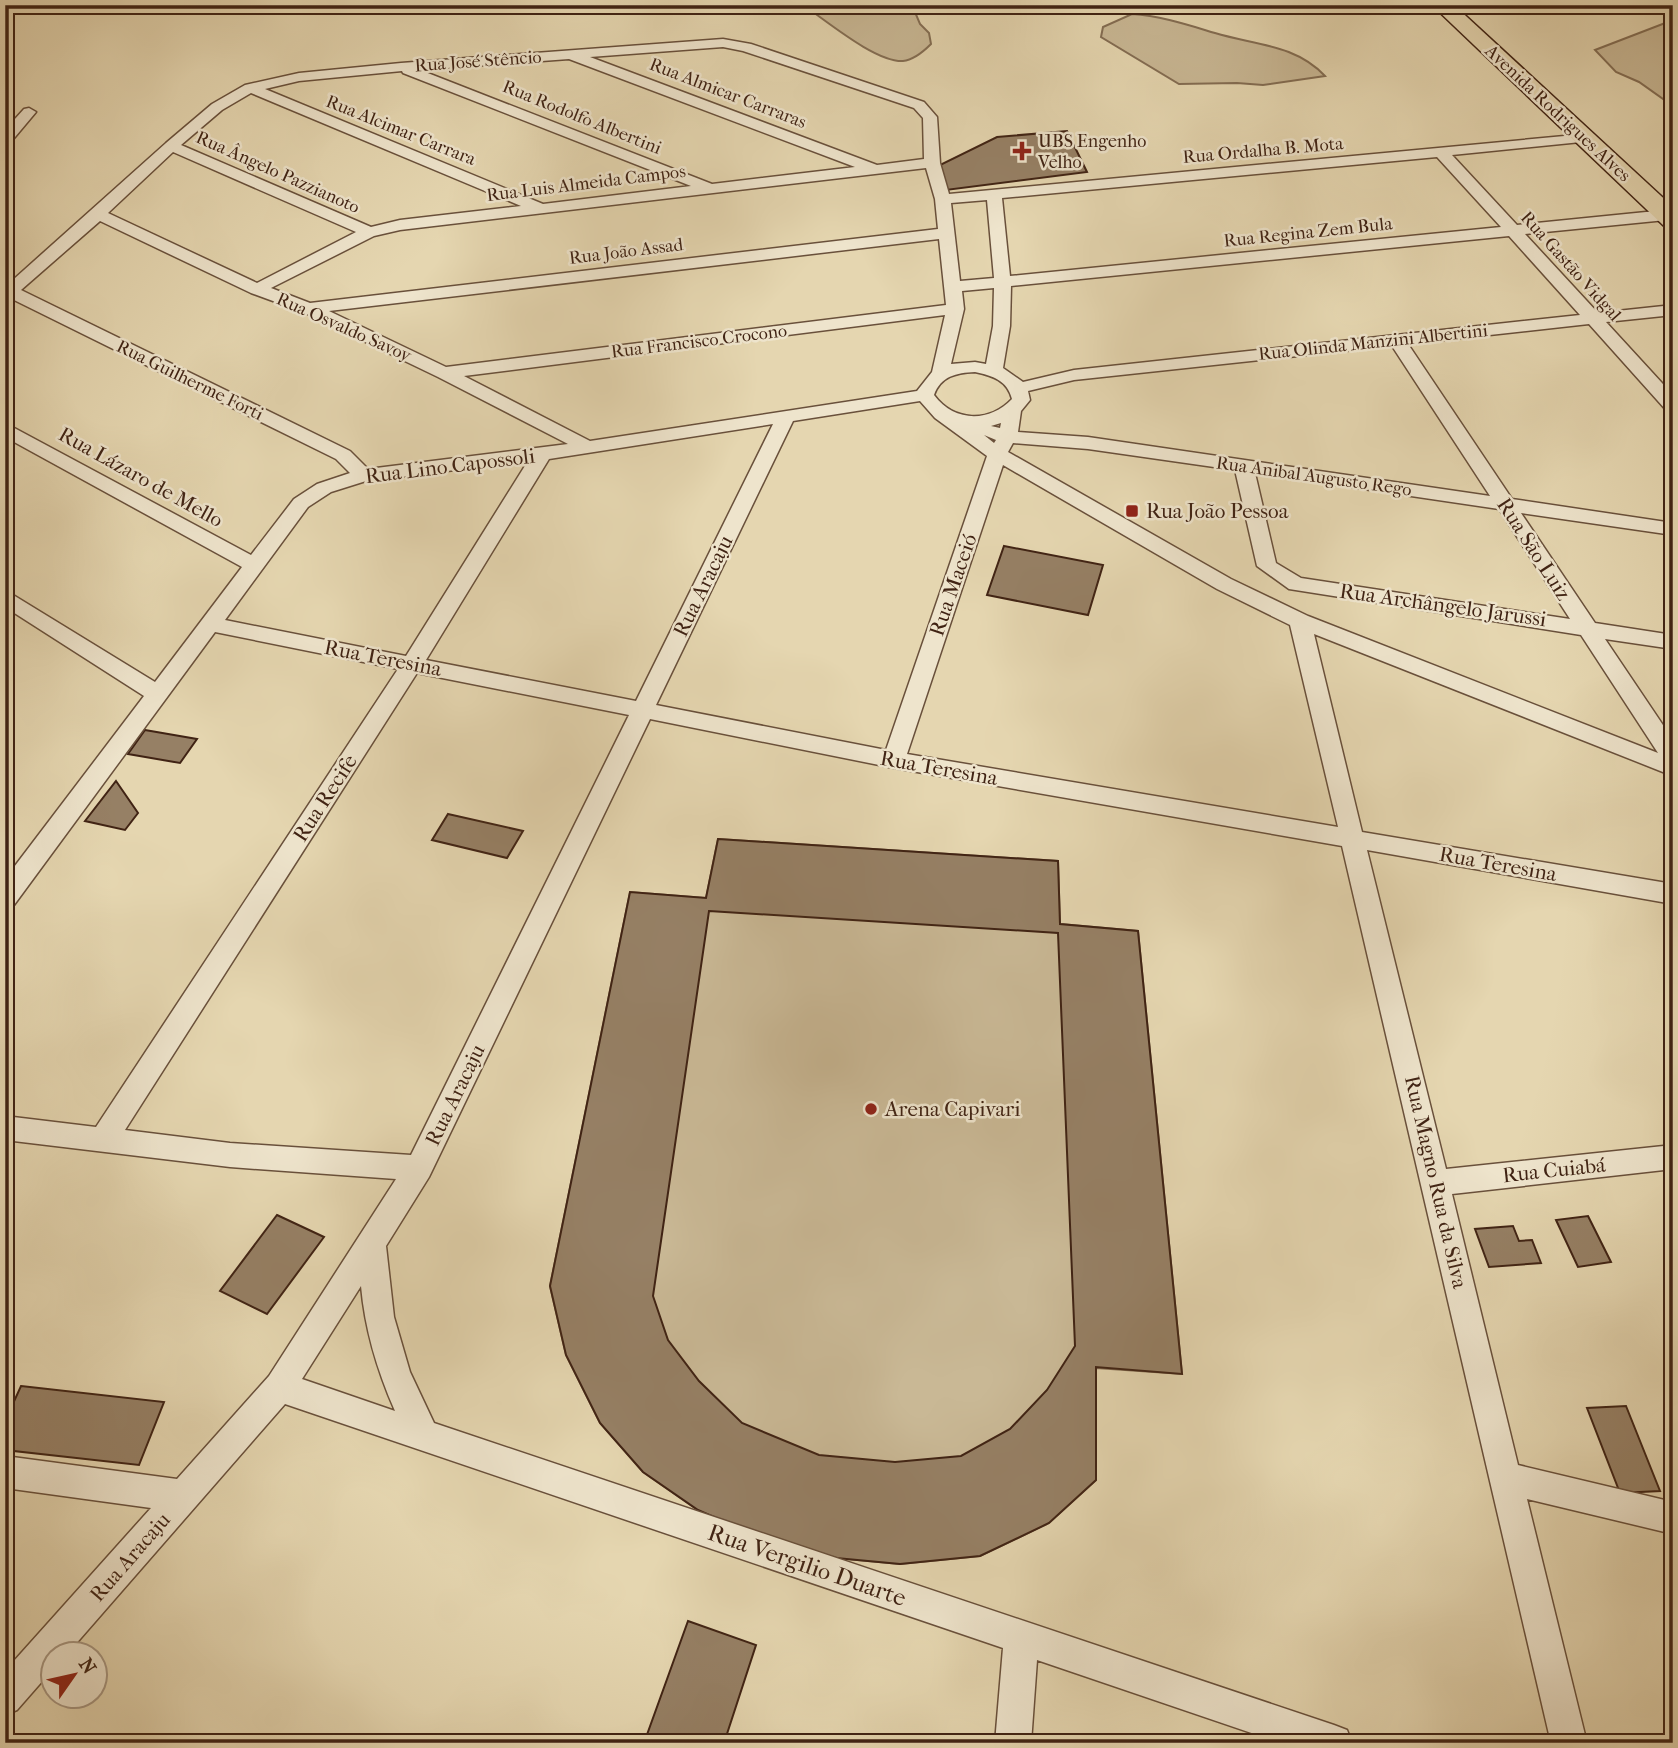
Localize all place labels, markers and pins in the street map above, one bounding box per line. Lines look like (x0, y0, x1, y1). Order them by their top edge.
place label: UBS Engenho Velho (1037, 131, 1146, 173)
marker: UBS Engenho Velho (1012, 141, 1032, 161)
place label: Rua João Pessoa (1146, 499, 1289, 523)
marker: Rua João Pessoa (1124, 503, 1140, 519)
place label: Arena Capivari (884, 1097, 1020, 1121)
marker: Arena Capivari (863, 1101, 879, 1117)

